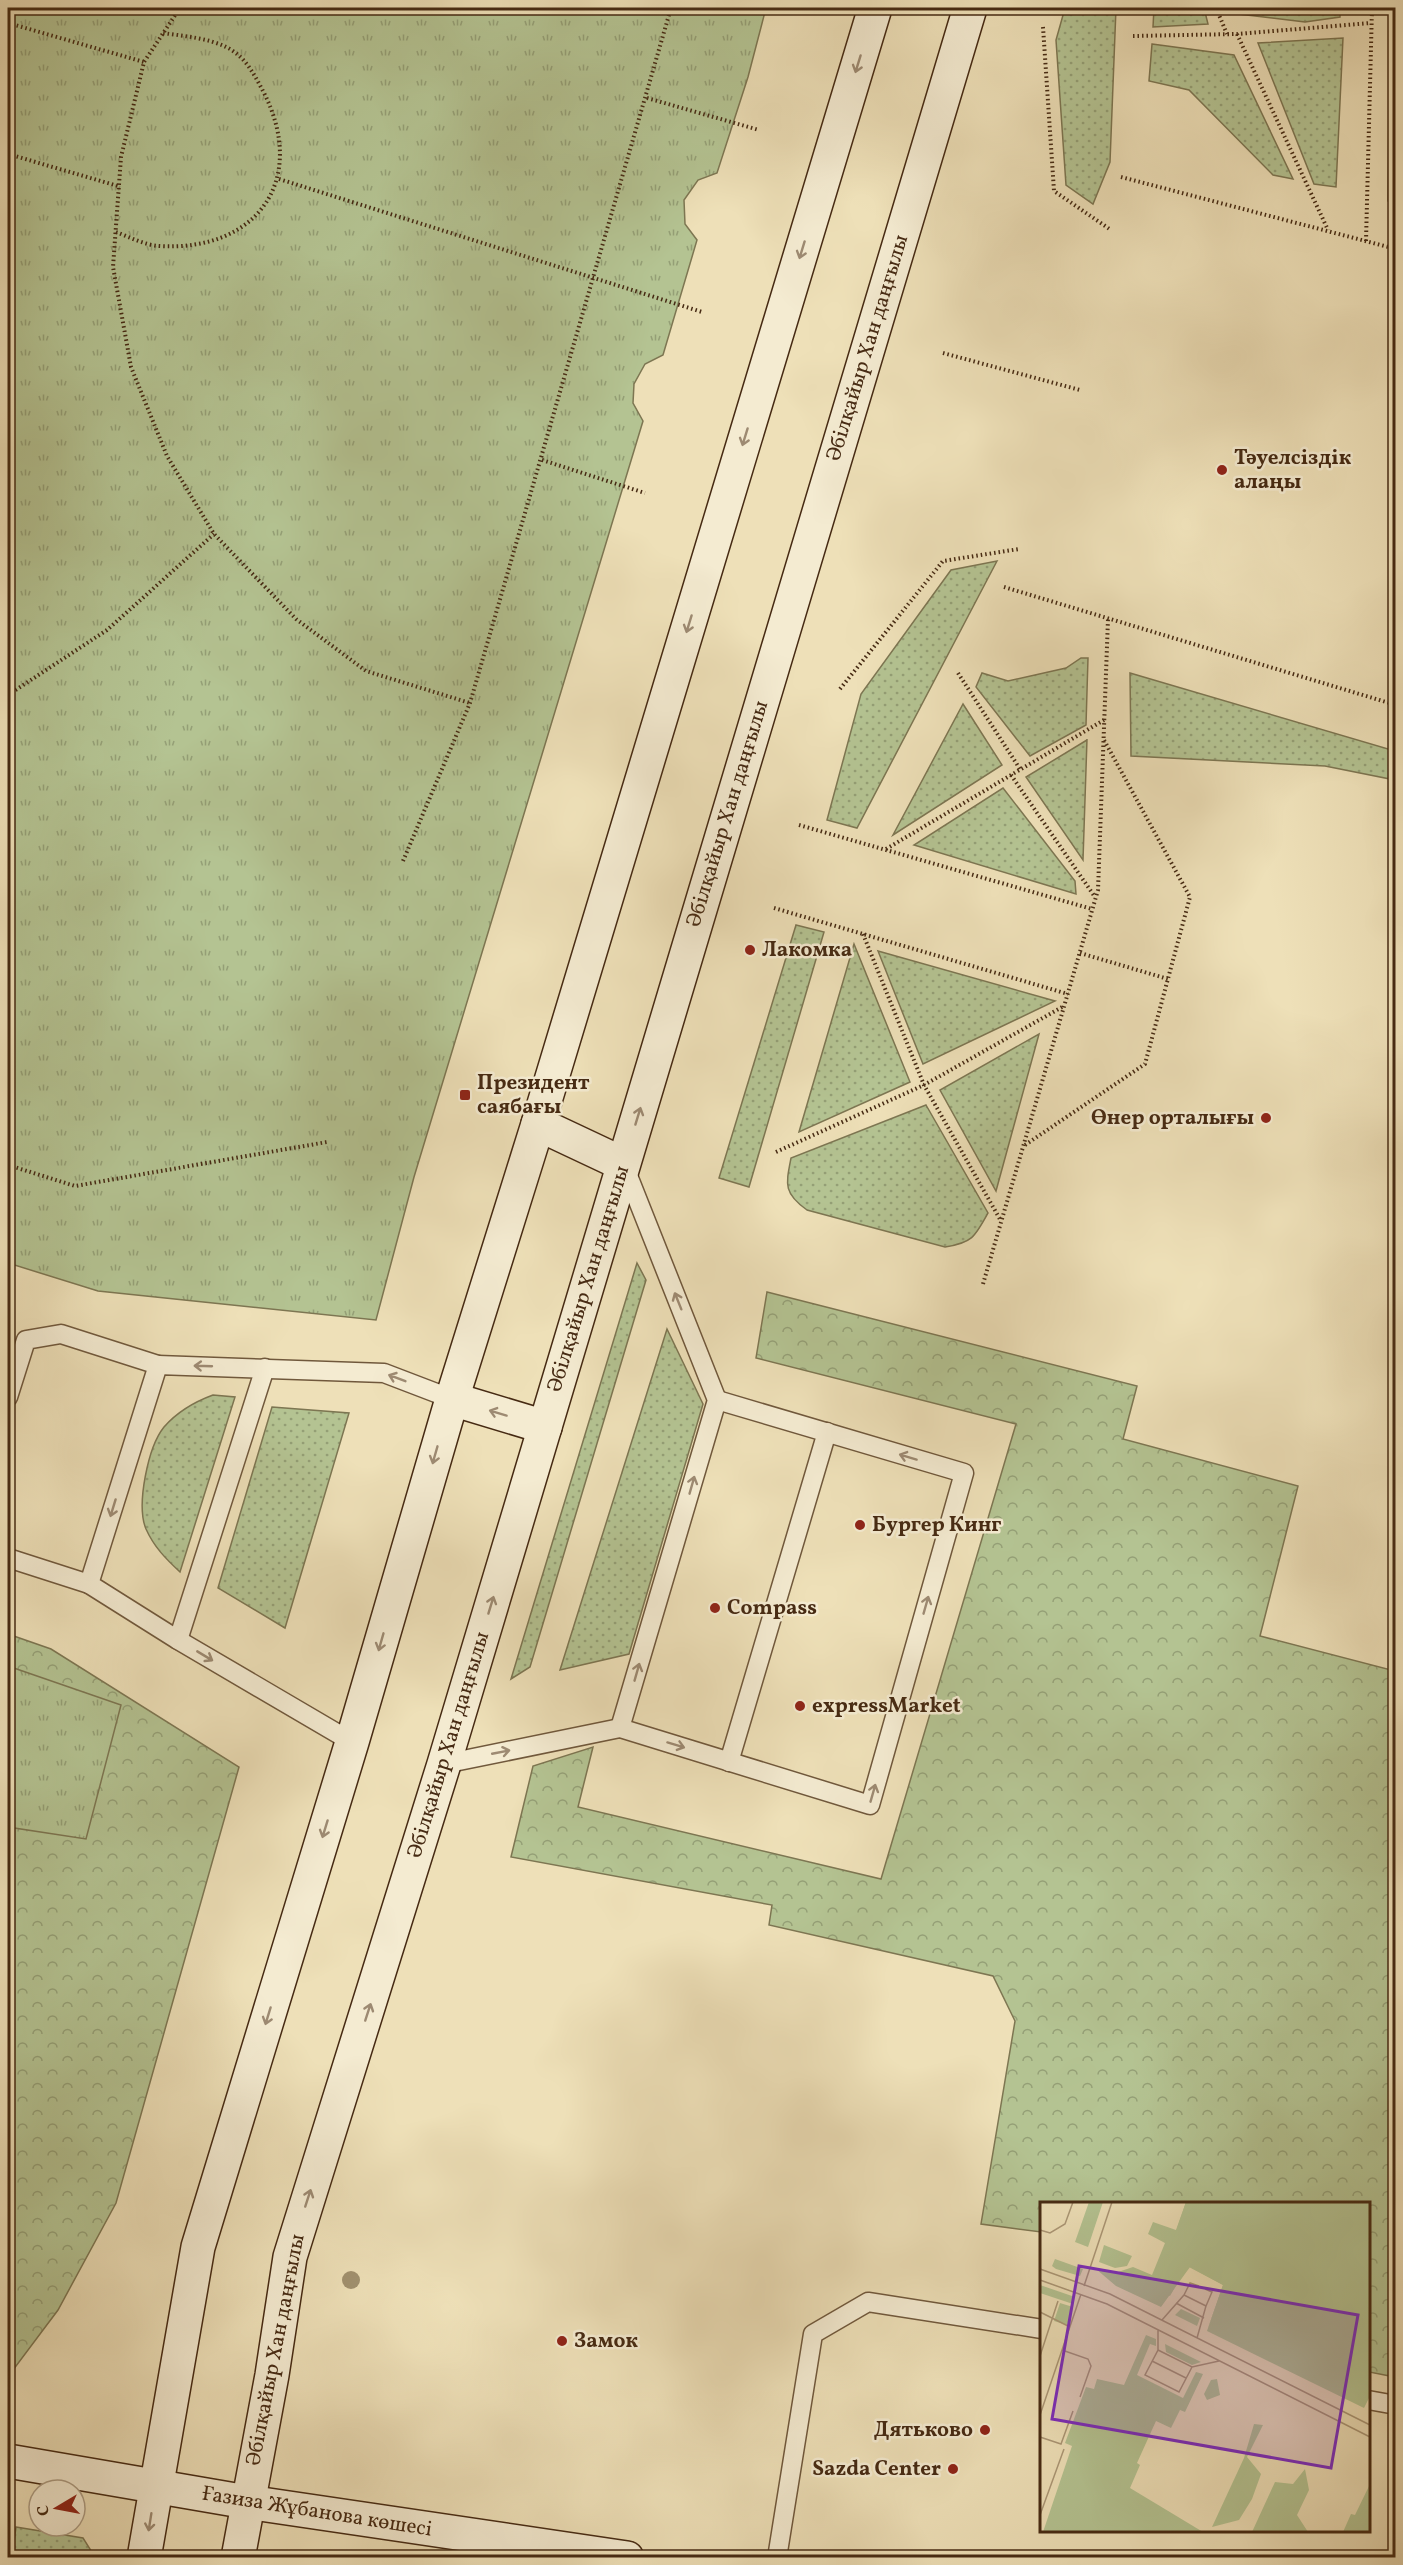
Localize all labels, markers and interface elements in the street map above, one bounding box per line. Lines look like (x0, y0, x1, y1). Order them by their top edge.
one-way arrow (852, 54, 863, 73)
street label: Әбілқайыр Хан даңғылы (820, 231, 916, 465)
one-way arrow (796, 240, 807, 259)
one-way arrow (739, 427, 750, 446)
place label: Тәуелсіздік алаңы (1234, 444, 1352, 497)
marker: Тәуелсіздік алаңы (1215, 463, 1229, 477)
one-way arrow (683, 614, 694, 633)
street label: Әбілқайыр Хан даңғылы (680, 697, 776, 931)
place label: Лакомка (762, 936, 852, 965)
marker: Лакомка (743, 943, 757, 957)
place label: Президент саябағы (477, 1069, 590, 1122)
marker: Президент саябағы (458, 1088, 472, 1102)
place label: Өнер орталығы (1091, 1104, 1254, 1133)
one-way arrow (633, 1107, 644, 1126)
marker: Өнер орталығы (1259, 1111, 1273, 1125)
street label: Әбілқайыр Хан даңғылы (541, 1162, 637, 1396)
one-way arrow (672, 1292, 683, 1311)
one-way arrow (193, 1361, 213, 1372)
one-way arrow (388, 1372, 407, 1383)
one-way arrow (489, 1407, 508, 1418)
one-way arrow (429, 1445, 440, 1464)
one-way arrow (899, 1451, 918, 1462)
one-way arrow (687, 1476, 698, 1495)
one-way arrow (107, 1498, 118, 1517)
place label: Бургер Кинг (872, 1511, 1001, 1540)
marker: Бургер Кинг (853, 1518, 867, 1532)
place label: Compass (727, 1594, 817, 1623)
one-way arrow (486, 1596, 497, 1615)
one-way arrow (921, 1596, 933, 1615)
marker: Compass (708, 1601, 722, 1615)
street label: Әбілқайыр Хан даңғылы (401, 1628, 497, 1862)
one-way arrow (375, 1632, 386, 1651)
one-way arrow (196, 1650, 213, 1662)
one-way arrow (632, 1663, 643, 1682)
place label: expressMarket (812, 1692, 961, 1721)
marker: expressMarket (793, 1699, 807, 1713)
one-way arrow (666, 1740, 685, 1751)
one-way arrow (491, 1746, 510, 1757)
one-way arrow (868, 1784, 880, 1803)
one-way arrow (319, 1819, 330, 1838)
one-way arrow (363, 2003, 374, 2022)
one-way arrow (262, 2006, 273, 2025)
one-way arrow (303, 2189, 314, 2208)
inset map (1040, 2202, 1370, 2532)
street label: Әбілқайыр Хан даңғылы (239, 2232, 313, 2468)
place label: Замок (574, 2327, 638, 2356)
marker: Замок (555, 2334, 569, 2348)
place label: Дятьково (874, 2416, 973, 2445)
marker: Дятьково (978, 2423, 992, 2437)
place label: Sazda Center (812, 2455, 941, 2484)
marker: Sazda Center (946, 2462, 960, 2476)
north arrow (27, 2478, 87, 2538)
street label: Ғазиза Жұбанова көшесі (200, 2479, 434, 2545)
text: С (32, 2503, 56, 2517)
one-way arrow (144, 2512, 155, 2532)

